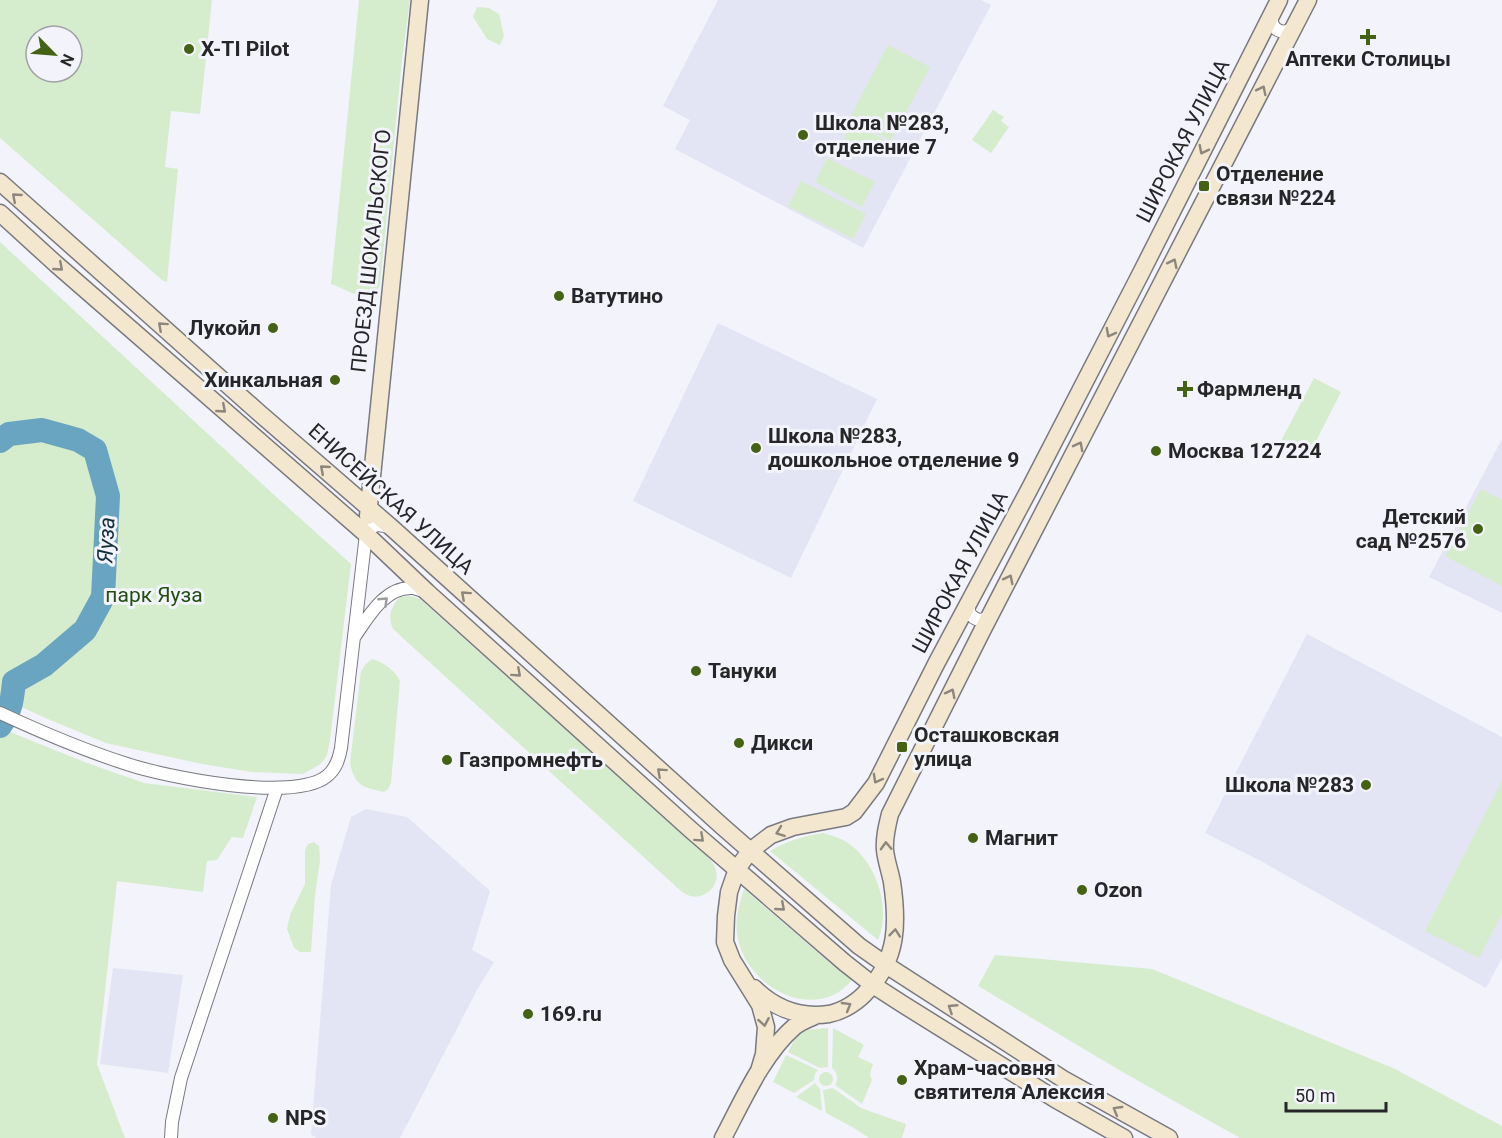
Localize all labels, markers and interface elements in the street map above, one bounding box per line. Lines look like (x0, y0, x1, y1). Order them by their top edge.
north arrow (24, 24, 84, 84)
marker: Аптеки Столицы (1361, 30, 1375, 44)
place label: X-TI Pilot (201, 37, 289, 61)
marker: X-TI Pilot (182, 42, 196, 56)
place label: Аптеки Столицы (1285, 47, 1451, 71)
text: N (56, 51, 78, 69)
street label: ШИРОКАЯ УЛИЦА (1131, 55, 1235, 227)
one-way arrow (1255, 85, 1266, 96)
place label: Школа №283, отделение 7 (815, 111, 949, 159)
street label: ПРОЕЗД ШОКАЛЬСКОГО (346, 128, 396, 374)
marker: Школа №283, отделение 7 (796, 128, 810, 142)
one-way arrow (1199, 144, 1211, 155)
place label: Отделение связи №224 (1216, 162, 1336, 210)
marker: Отделение связи №224 (1197, 179, 1211, 193)
one-way arrow (13, 193, 23, 204)
one-way arrow (1166, 259, 1177, 270)
one-way arrow (52, 260, 63, 271)
place label: Ватутино (571, 284, 663, 308)
marker: Ватутино (552, 289, 566, 303)
place label: Лукойл (189, 316, 261, 340)
marker: Лукойл (266, 321, 280, 335)
one-way arrow (159, 322, 169, 333)
one-way arrow (1106, 326, 1117, 337)
place label: Хинкальная (204, 368, 323, 392)
marker: Хинкальная (328, 373, 342, 387)
place label: Фармленд (1197, 377, 1302, 401)
marker: Фармленд (1178, 382, 1192, 396)
one-way arrow (215, 402, 226, 413)
street label: ЕНИСЕЙСКАЯ УЛИЦА (304, 419, 479, 580)
place label: Школа №283, дошкольное отделение 9 (768, 424, 1019, 472)
place label: Москва 127224 (1168, 439, 1322, 463)
marker: Школа №283, дошкольное отделение 9 (749, 441, 763, 455)
one-way arrow (1071, 442, 1083, 453)
marker: Москва 127224 (1149, 444, 1163, 458)
one-way arrow (320, 465, 331, 476)
street label: ШИРОКАЯ УЛИЦА (907, 487, 1013, 657)
place label: Детский сад №2576 (1356, 505, 1466, 553)
water label: Яуза (92, 516, 120, 565)
marker: Детский сад №2576 (1471, 522, 1485, 536)
one-way arrow (1002, 575, 1013, 586)
park label: парк Яуза (105, 583, 203, 607)
one-way arrow (461, 591, 471, 602)
one-way arrow (377, 597, 387, 608)
place label: Тануки (708, 659, 777, 683)
marker: Тануки (689, 664, 703, 678)
one-way arrow (510, 666, 521, 677)
one-way arrow (944, 689, 955, 700)
place label: Осташковская улица (914, 723, 1059, 771)
place label: Дикси (751, 731, 813, 755)
marker: Дикси (732, 736, 746, 750)
marker: Осташковская улица (895, 740, 909, 754)
place label: Газпромнефть (459, 748, 603, 772)
marker: Газпромнефть (440, 753, 454, 767)
one-way arrow (657, 768, 667, 779)
one-way arrow (873, 773, 884, 783)
place label: Школа №283 (1225, 773, 1354, 797)
marker: Школа №283 (1359, 778, 1373, 792)
one-way arrow (775, 825, 785, 838)
place label: Магнит (985, 826, 1058, 850)
one-way arrow (694, 831, 704, 842)
marker: Магнит (966, 831, 980, 845)
one-way arrow (879, 842, 892, 851)
place label: Ozon (1094, 878, 1143, 902)
marker: Ozon (1075, 883, 1089, 897)
one-way arrow (774, 900, 785, 911)
one-way arrow (888, 928, 901, 937)
place label: 169.ru (540, 1002, 602, 1026)
one-way arrow (841, 1002, 851, 1014)
one-way arrow (947, 1004, 958, 1015)
marker: 169.ru (521, 1007, 535, 1021)
one-way arrow (757, 1017, 769, 1026)
place label: Храм-часовня святителя Алексия (914, 1056, 1105, 1104)
marker: Храм-часовня святителя Алексия (895, 1073, 909, 1087)
scale bar (1286, 1075, 1386, 1113)
text: 50 m (1295, 1085, 1335, 1106)
place label: NPS (285, 1106, 326, 1130)
one-way arrow (1113, 1106, 1124, 1117)
marker: NPS (266, 1111, 280, 1125)

